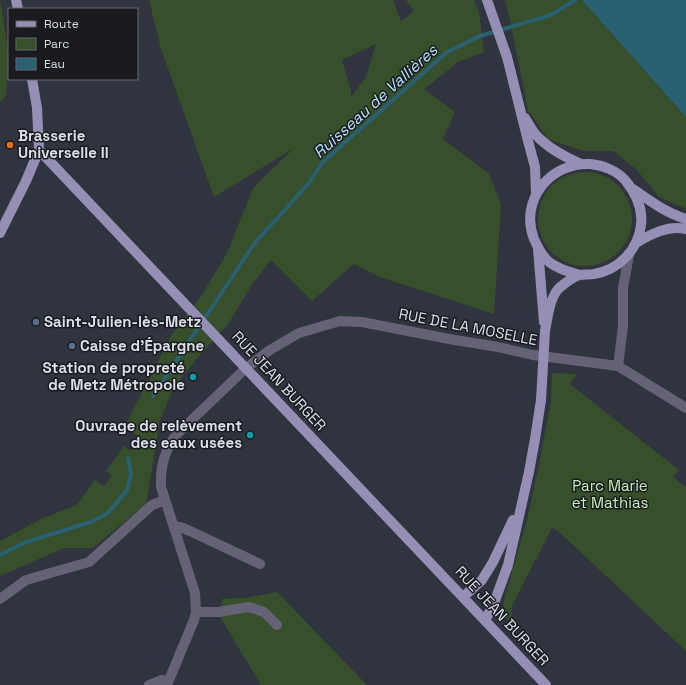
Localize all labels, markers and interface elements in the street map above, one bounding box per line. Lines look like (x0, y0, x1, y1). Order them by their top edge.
legend (8, 8, 138, 80)
text: Route (44, 16, 79, 32)
text: Parc (44, 36, 69, 52)
water label: Ruisseau de Vallières (309, 40, 442, 163)
text: Eau (44, 56, 65, 72)
place label: Brasserie Universelle II (18, 126, 109, 162)
marker: Brasserie Universelle II (5, 140, 15, 150)
street label: RUE DE LA MOSELLE (397, 304, 539, 349)
place label: Saint-Julien-lès-Metz (44, 312, 202, 331)
marker: Saint-Julien-lès-Metz (31, 317, 41, 327)
street label: RUE JEAN BURGER (228, 327, 330, 435)
place label: Caisse d'Épargne (80, 336, 205, 355)
marker: Caisse d'Épargne (67, 341, 77, 351)
place label: Station de propreté de Metz Métropole (43, 358, 185, 394)
marker: Station de propreté de Metz Métropole (188, 372, 198, 382)
place label: Ouvrage de relèvement des eaux usées (75, 416, 242, 452)
marker: Ouvrage de relèvement des eaux usées (245, 430, 255, 440)
park label: Parc Marie et Mathias (572, 476, 648, 512)
street label: RUE JEAN BURGER (451, 562, 553, 670)

